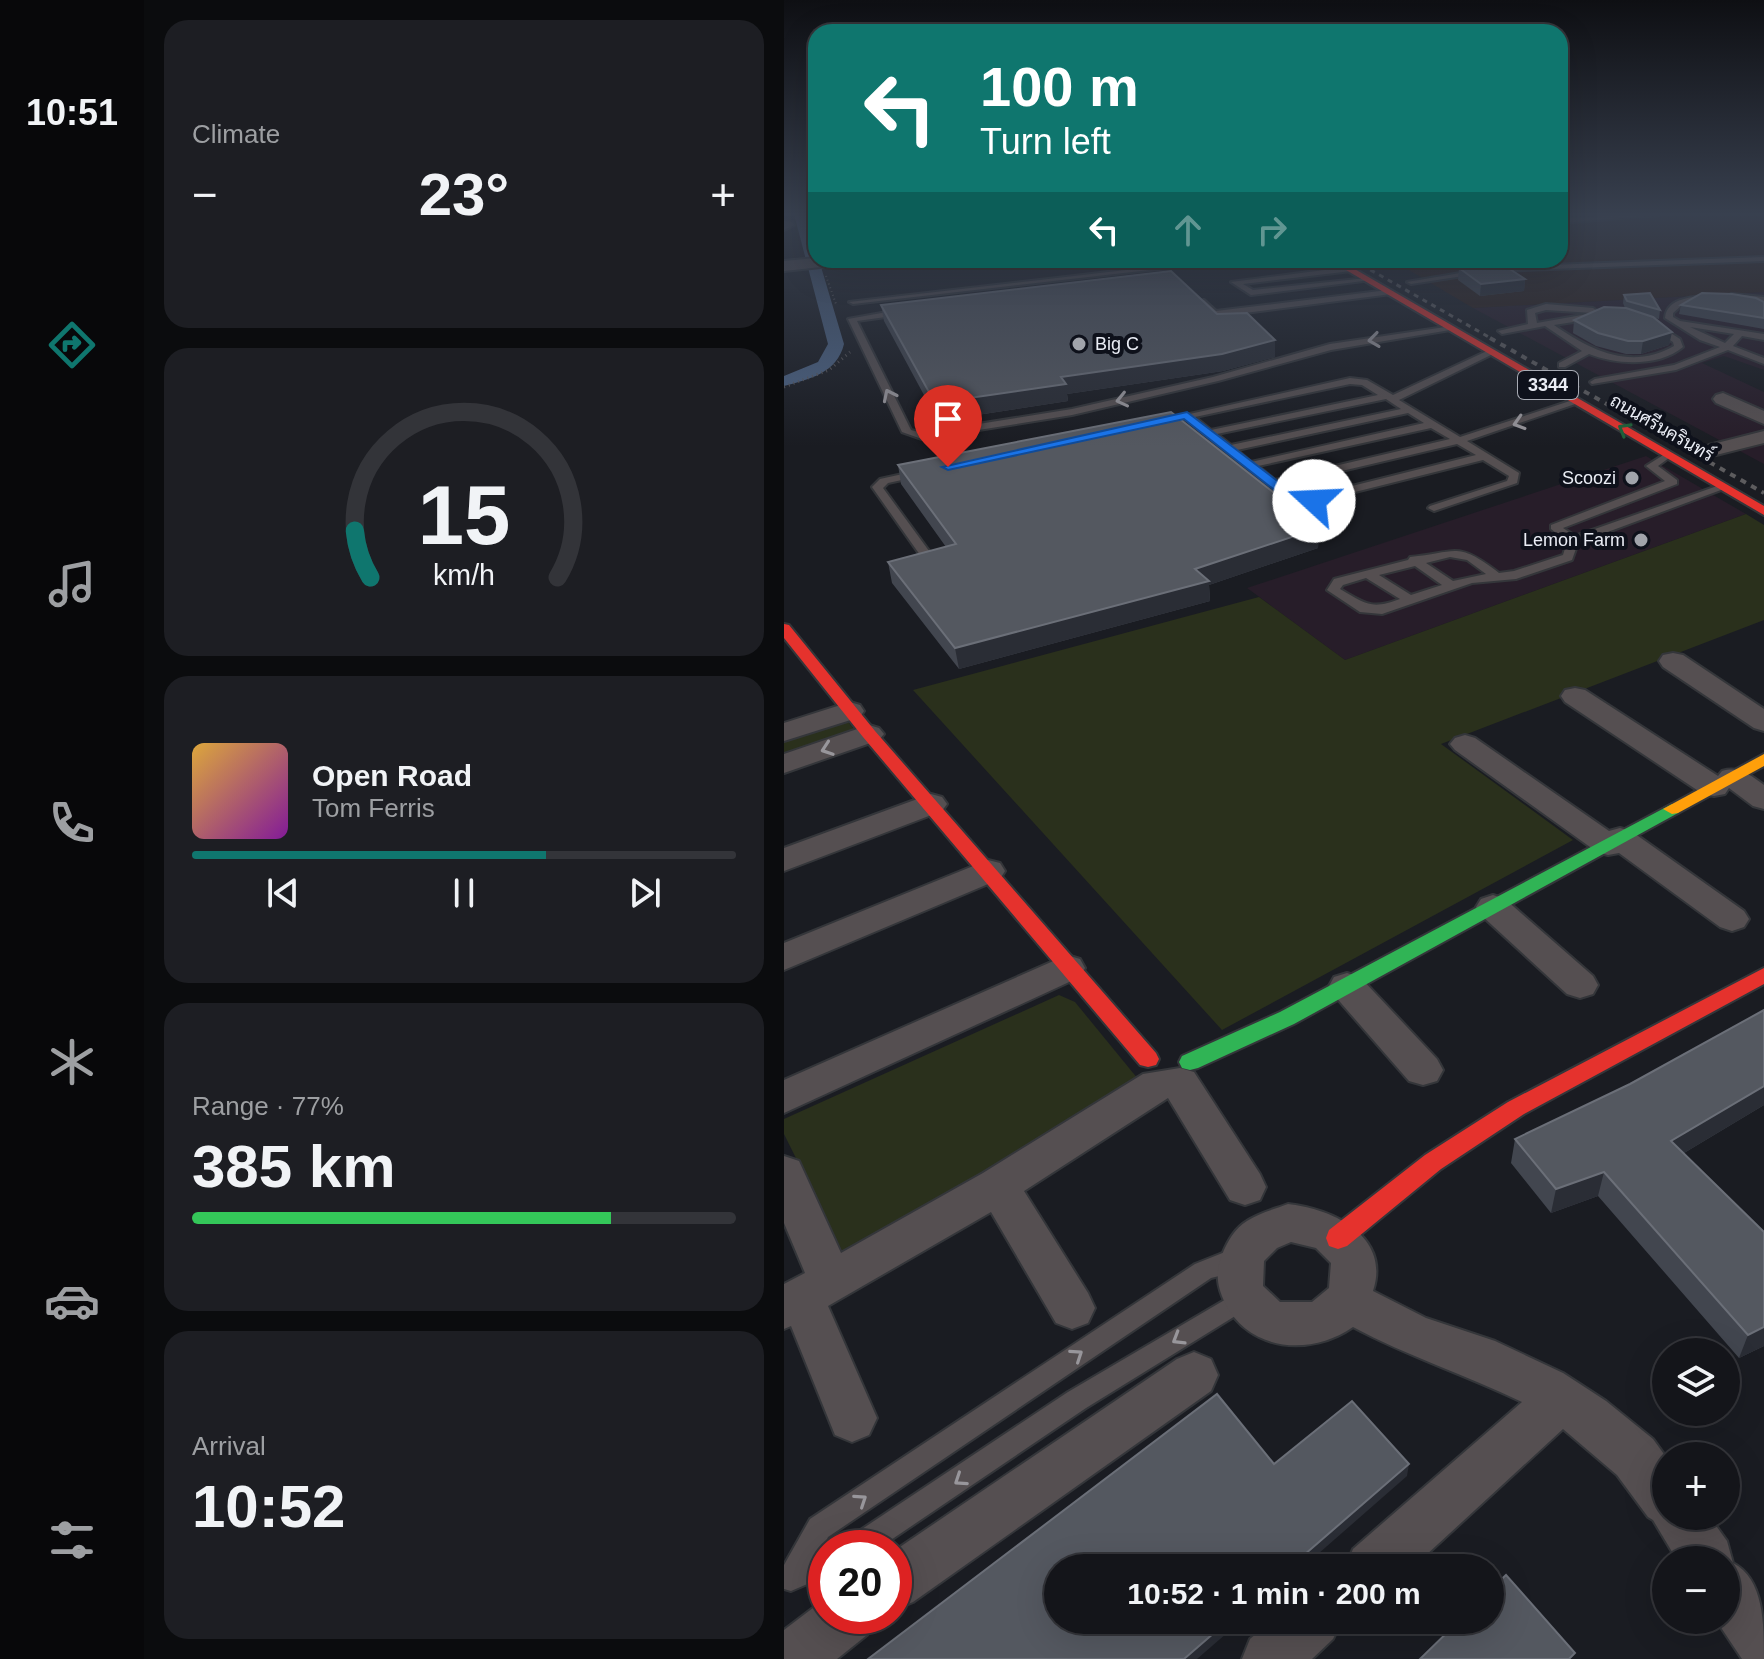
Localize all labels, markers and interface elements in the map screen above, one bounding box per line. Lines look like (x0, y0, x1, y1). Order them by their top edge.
text: 100 m (980, 55, 1139, 118)
icon: left (848, 56, 952, 160)
text: 10:51 (26, 92, 118, 133)
text: Climate (192, 119, 280, 149)
text: Turn left (980, 121, 1111, 162)
text: 23° (419, 161, 509, 228)
text: − (192, 170, 218, 219)
text: + (710, 170, 736, 219)
icon: left (1082, 208, 1126, 252)
icon: ahead (1166, 208, 1210, 252)
icon: right (1250, 208, 1294, 252)
icon: directions (44, 317, 100, 373)
one-way arrow (1368, 331, 1381, 348)
place label: Big C (1095, 334, 1139, 354)
marker: Big C (1070, 335, 1088, 353)
road number: 3344 (1518, 371, 1578, 399)
pin (914, 385, 982, 467)
one-way arrow (883, 388, 899, 403)
street label: ถนนศรีนครินทร์ (1607, 388, 1719, 466)
one-way arrow (1115, 391, 1129, 408)
icon: arrive (926, 397, 970, 441)
one-way arrow (1513, 414, 1526, 430)
one-way arrow (1618, 424, 1633, 439)
position arrow (1272, 459, 1356, 543)
text: 15 (418, 468, 510, 561)
place label: Scoozi (1562, 468, 1616, 488)
marker: Scoozi (1623, 469, 1641, 487)
place label: Lemon Farm (1523, 530, 1625, 550)
marker: Lemon Farm (1632, 531, 1650, 549)
icon: music (44, 556, 100, 612)
text: km/h (433, 559, 495, 591)
one-way arrow (820, 739, 834, 756)
text: Open Road (312, 759, 472, 792)
text: Tom Ferris (312, 793, 435, 823)
icon: phone (44, 795, 100, 851)
icon: previous (261, 871, 305, 915)
icon: pause (442, 871, 486, 915)
icon: next (623, 871, 667, 915)
icon: climate (44, 1034, 100, 1090)
text: Range · 77% (192, 1091, 344, 1121)
text: 385 km (192, 1133, 396, 1200)
icon: car (44, 1273, 100, 1329)
one-way arrow (1172, 1329, 1187, 1344)
map controls (1652, 1338, 1740, 1634)
button: layers (1652, 1338, 1740, 1426)
one-way arrow (1068, 1350, 1082, 1365)
text: Arrival (192, 1431, 266, 1461)
button: + (1652, 1442, 1740, 1530)
one-way arrow (954, 1470, 968, 1485)
text: 10:52 (192, 1473, 345, 1540)
one-way arrow (852, 1495, 866, 1510)
icon: filters (44, 1512, 100, 1568)
speed limit sign: 20 (808, 1530, 912, 1634)
button: − (1652, 1546, 1740, 1634)
text: 10:52 · 1 min · 200 m (1127, 1577, 1421, 1610)

